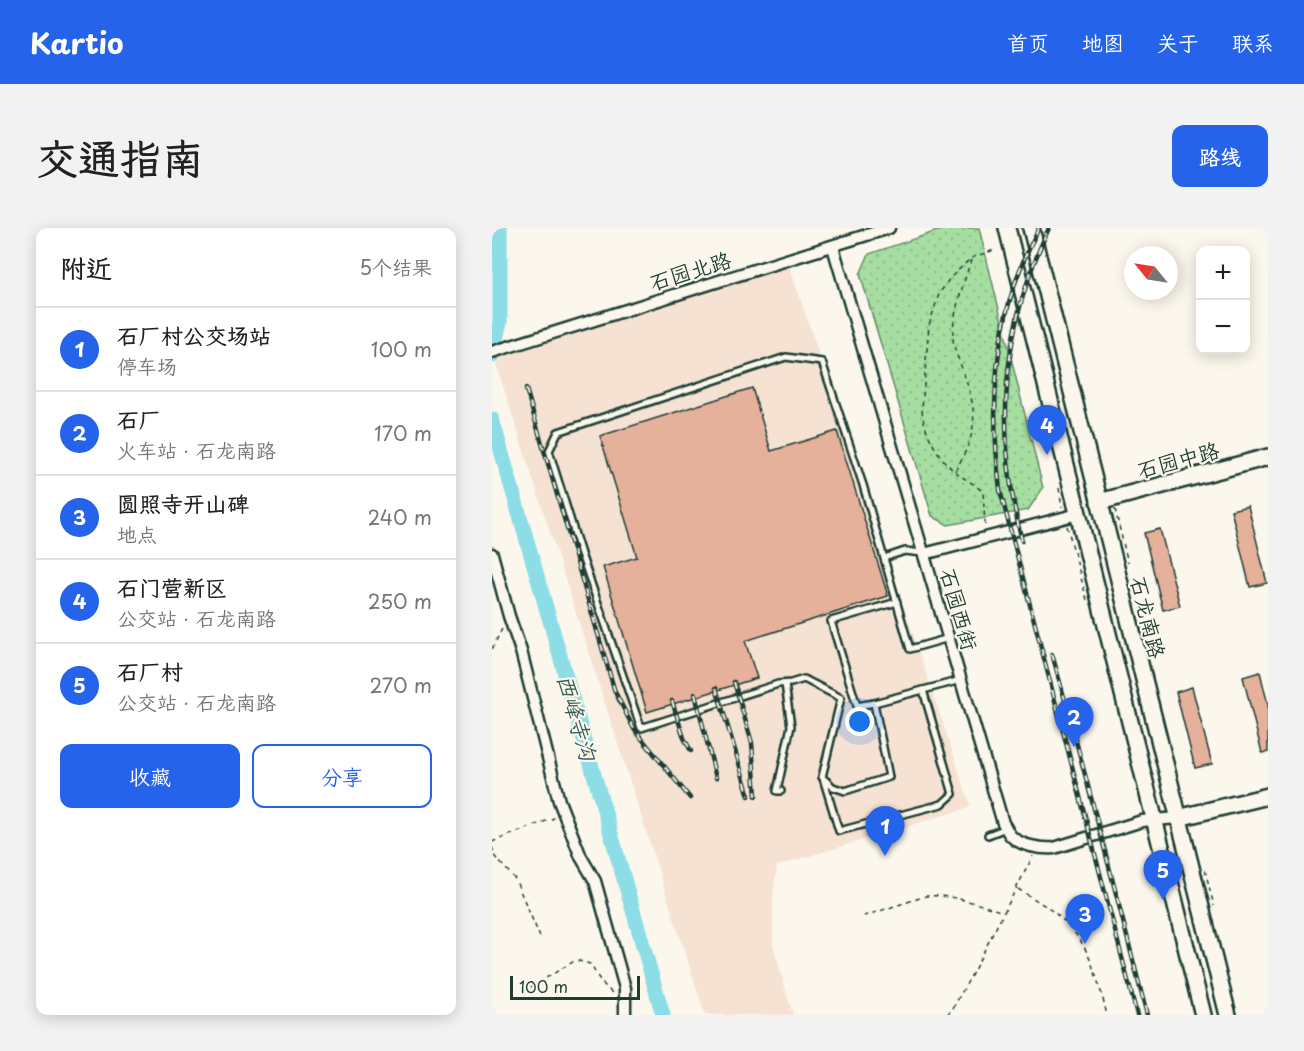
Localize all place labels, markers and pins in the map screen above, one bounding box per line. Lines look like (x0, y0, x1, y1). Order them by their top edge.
pin: 4 (1028, 406, 1066, 455)
pin: 2 (1054, 698, 1094, 747)
pin: 1 (866, 806, 904, 856)
pin: 5 (1144, 850, 1182, 900)
pin: 3 (1066, 894, 1104, 944)

